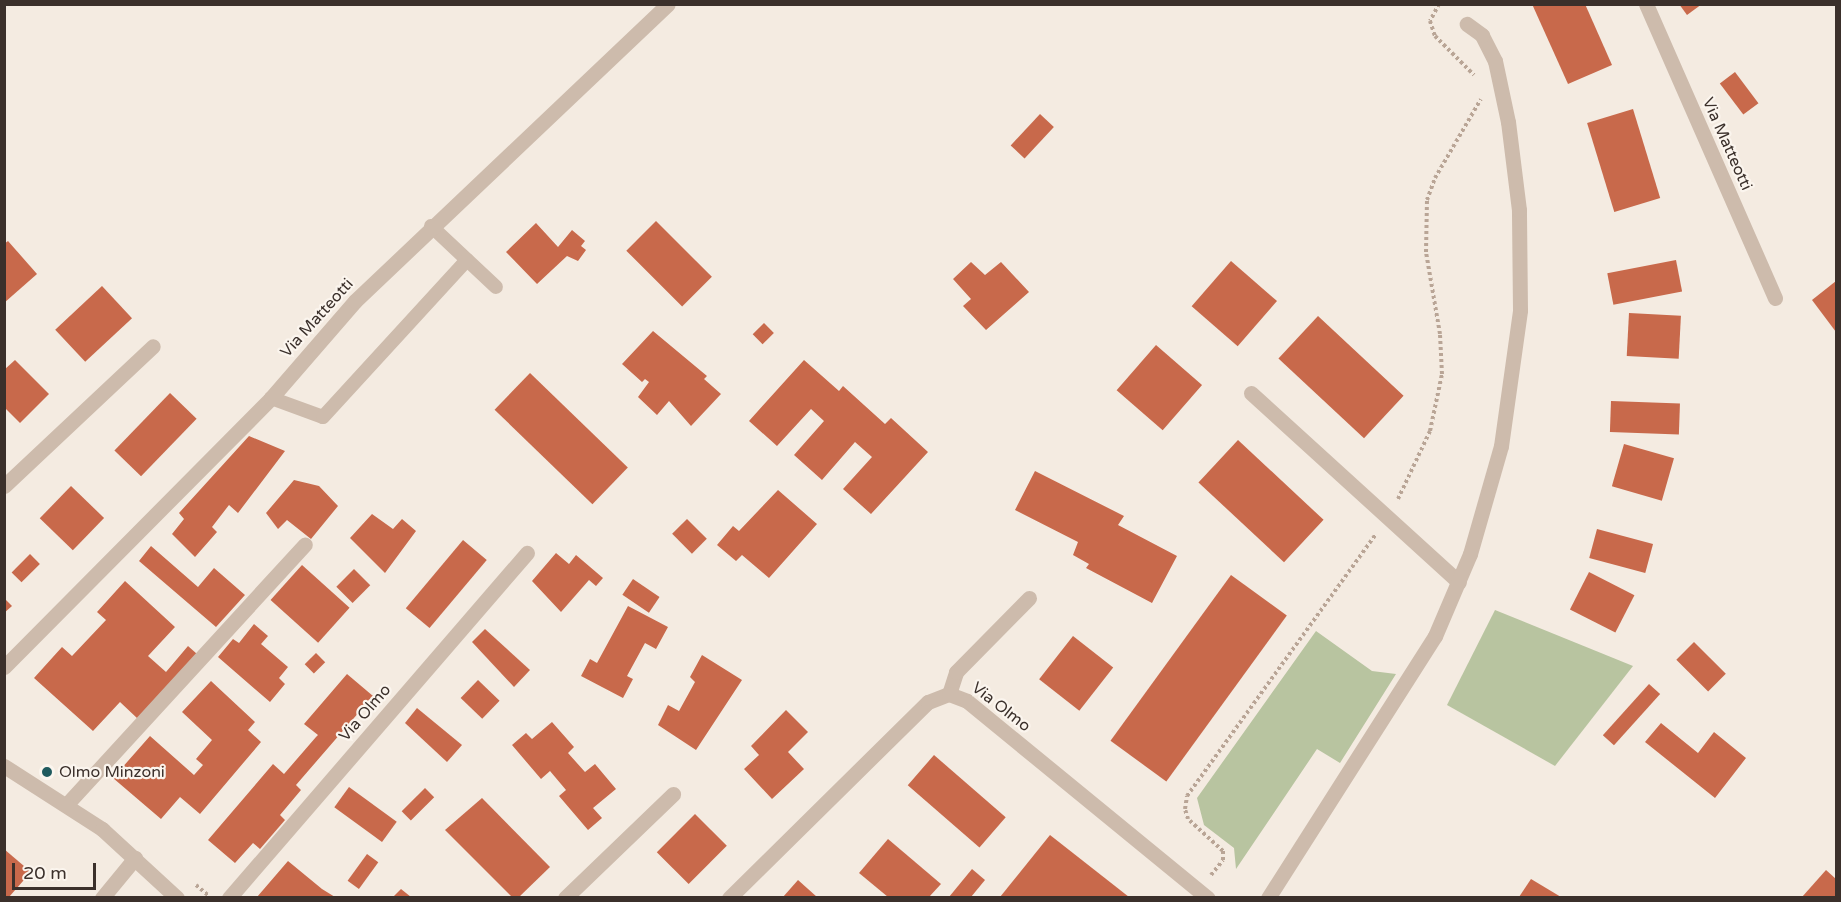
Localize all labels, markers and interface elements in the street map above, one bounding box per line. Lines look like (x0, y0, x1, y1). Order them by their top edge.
street label: Via Matteotti (1698, 95, 1756, 193)
street label: Via Matteotti (277, 275, 357, 361)
street label: Via Olmo (968, 678, 1034, 736)
street label: Via Olmo (335, 681, 395, 745)
place label: Olmo Minzoni (59, 762, 165, 782)
marker: Olmo Minzoni (40, 765, 54, 779)
scale bar (15, 851, 99, 889)
text: 20 m (23, 862, 67, 884)

